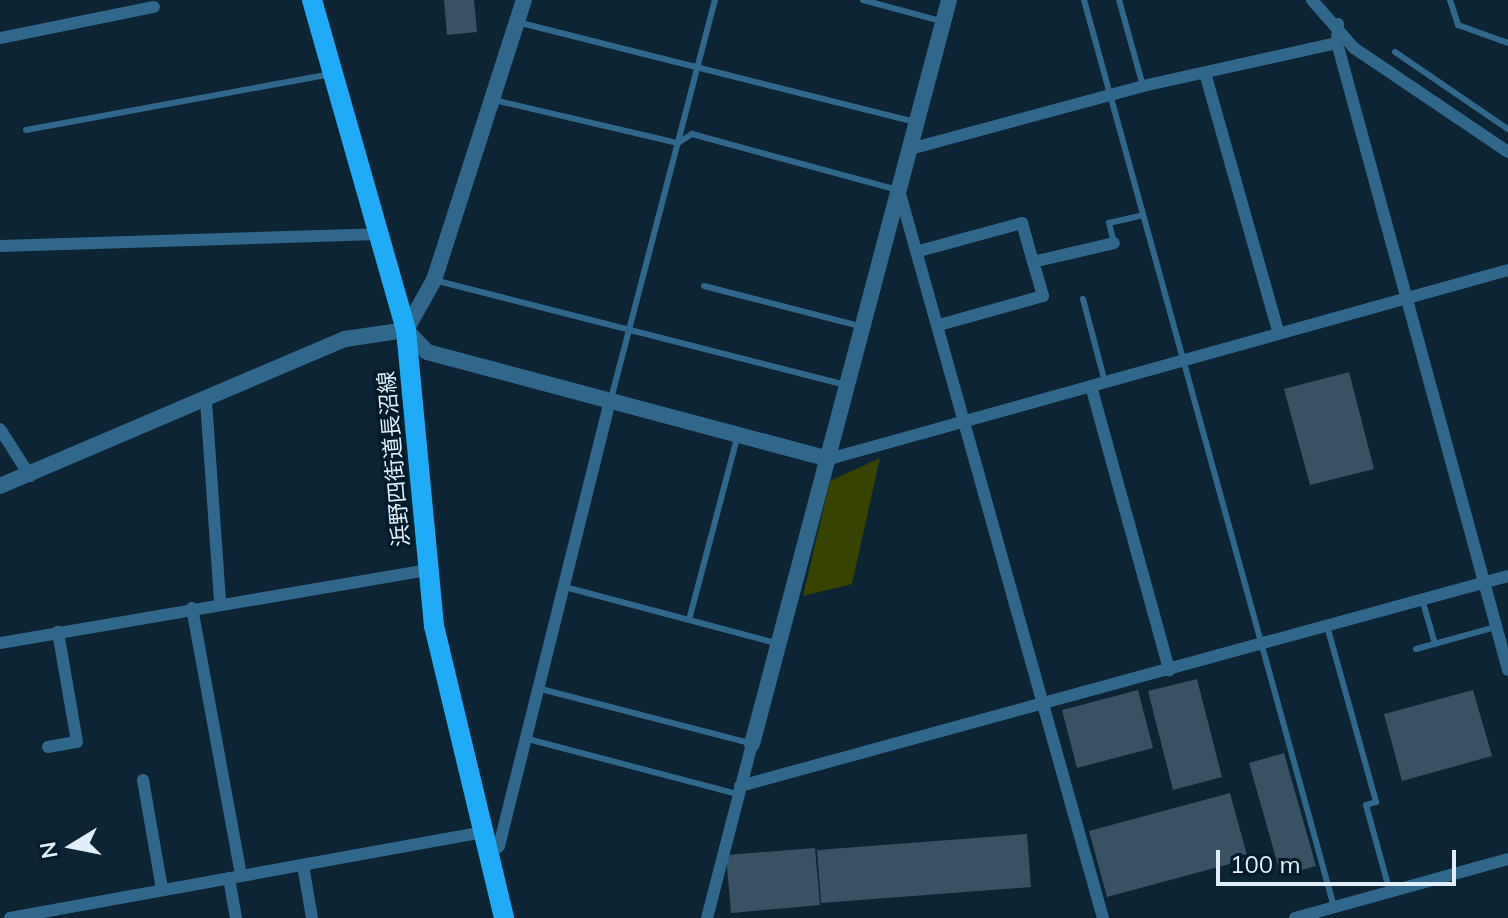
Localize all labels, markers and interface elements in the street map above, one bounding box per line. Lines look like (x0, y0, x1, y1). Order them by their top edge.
street label: 浜野四街道長沼線 (373, 370, 415, 548)
north arrow (32, 806, 112, 886)
scale bar (1220, 834, 1460, 884)
text: N (33, 840, 64, 861)
text: 100 m (1230, 849, 1301, 879)

